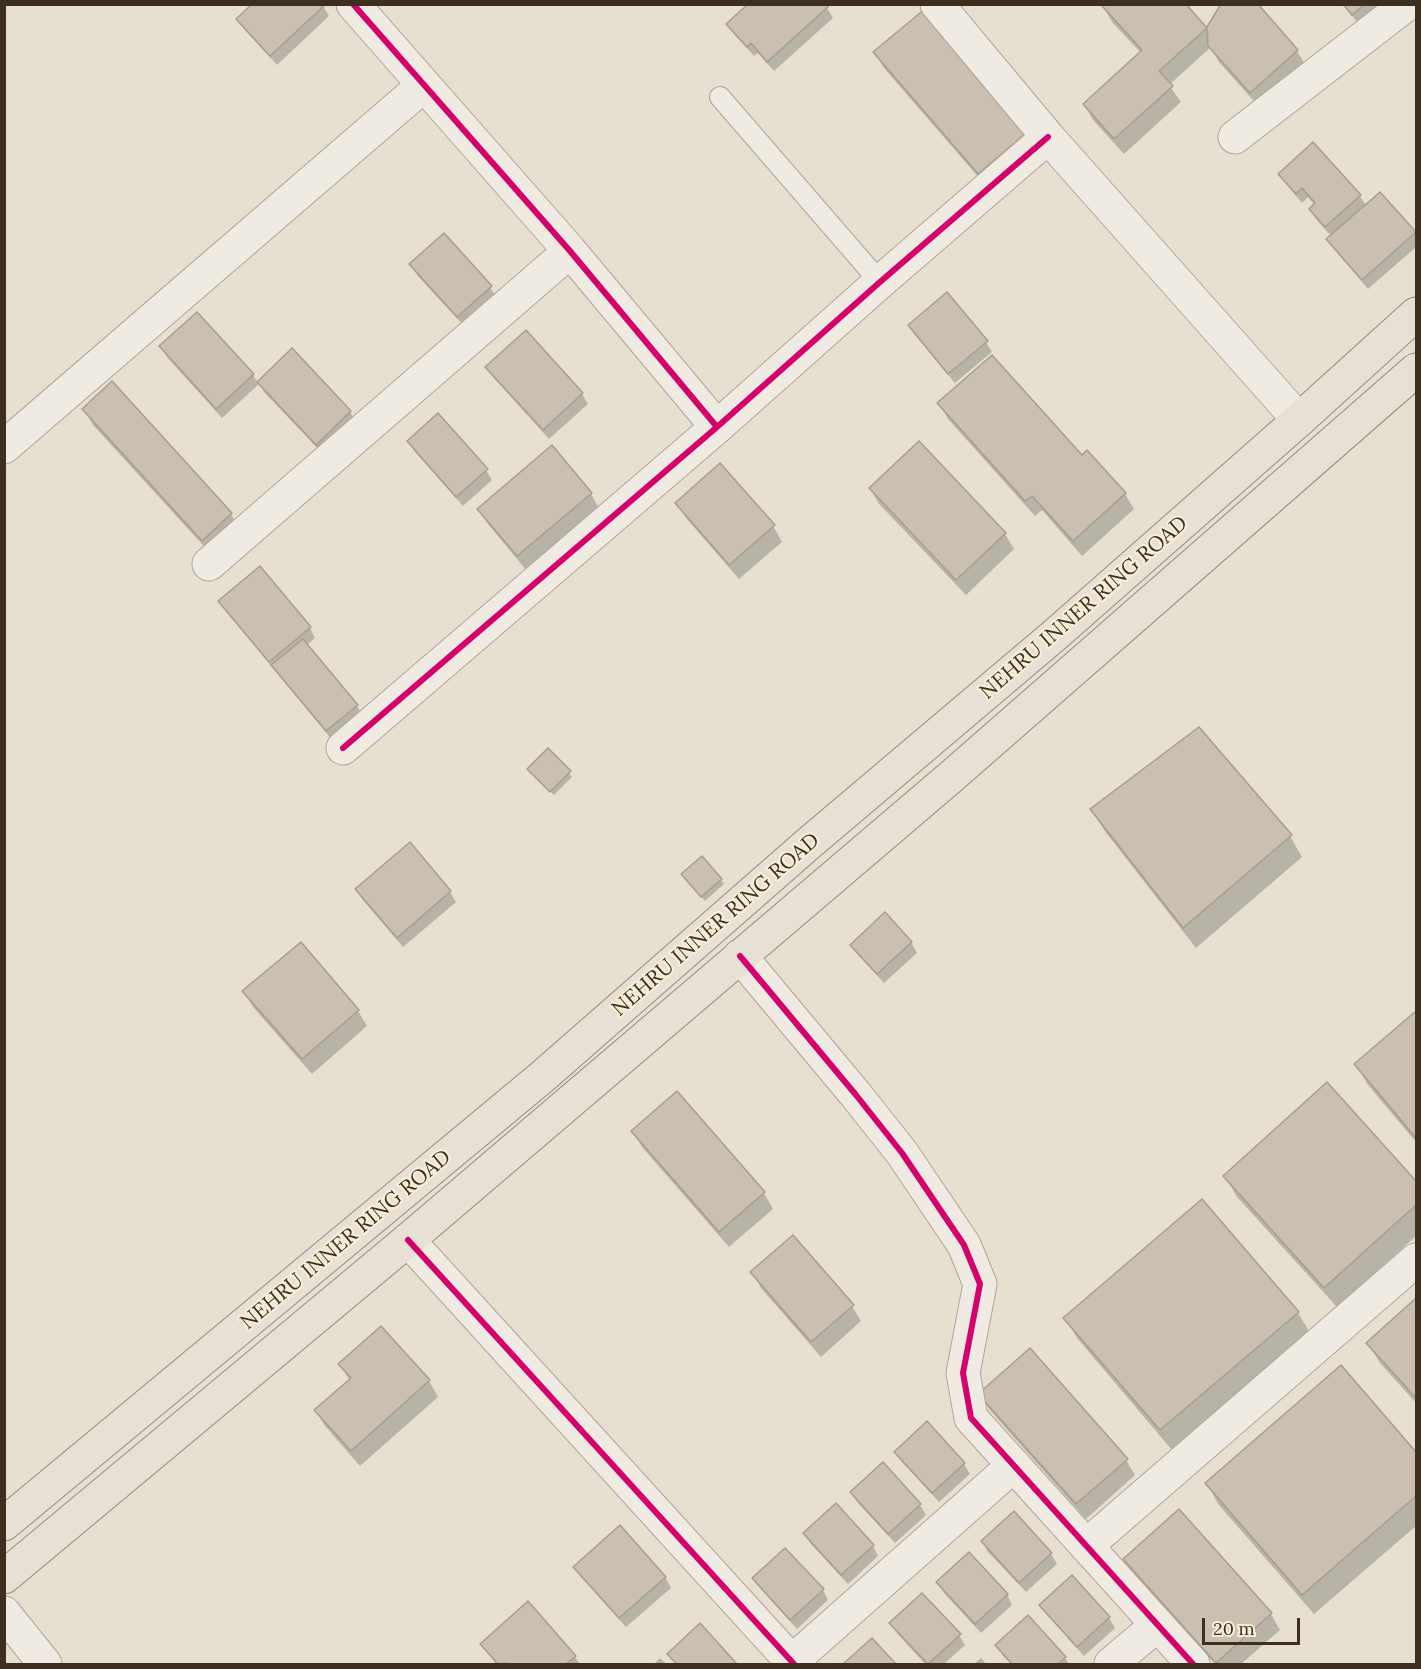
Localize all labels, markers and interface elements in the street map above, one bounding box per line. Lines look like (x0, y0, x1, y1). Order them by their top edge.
street label: NEHRU INNER RING ROAD (975, 511, 1193, 705)
street label: NEHRU INNER RING ROAD (607, 828, 825, 1022)
street label: NEHRU INNER RING ROAD (236, 1145, 456, 1335)
scale bar (1205, 1606, 1302, 1644)
text: 20 m (1213, 1617, 1255, 1640)

